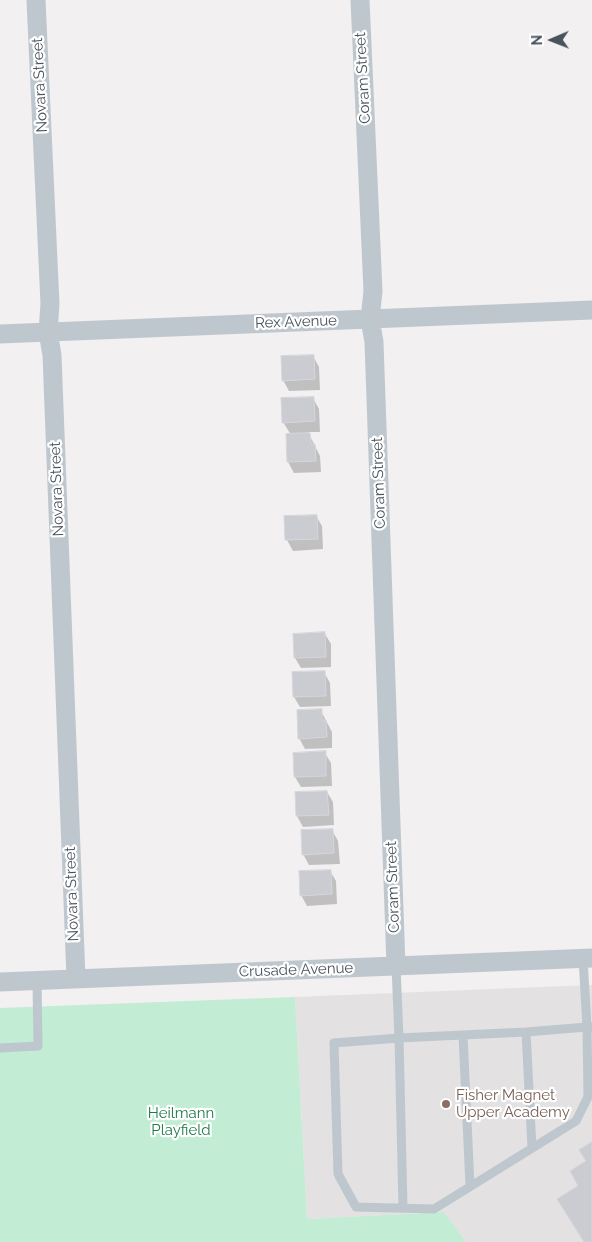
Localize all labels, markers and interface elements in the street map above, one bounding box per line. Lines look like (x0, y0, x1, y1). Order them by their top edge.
north arrow (527, 15, 577, 65)
street label: Coram Street (352, 32, 374, 124)
text: N (529, 35, 545, 46)
street label: Novara Street (29, 37, 51, 133)
street label: Rex Avenue (255, 312, 337, 332)
street label: Coram Street (368, 437, 390, 529)
street label: Novara Street (46, 441, 68, 537)
street label: Coram Street (382, 841, 404, 933)
street label: Novara Street (61, 846, 83, 942)
street label: Crusade Avenue (238, 959, 354, 981)
place label: Fisher Magnet Upper Academy (456, 1086, 570, 1121)
marker: Fisher Magnet Upper Academy (440, 1098, 452, 1110)
park label: Heilmann Playfield (148, 1104, 214, 1139)

